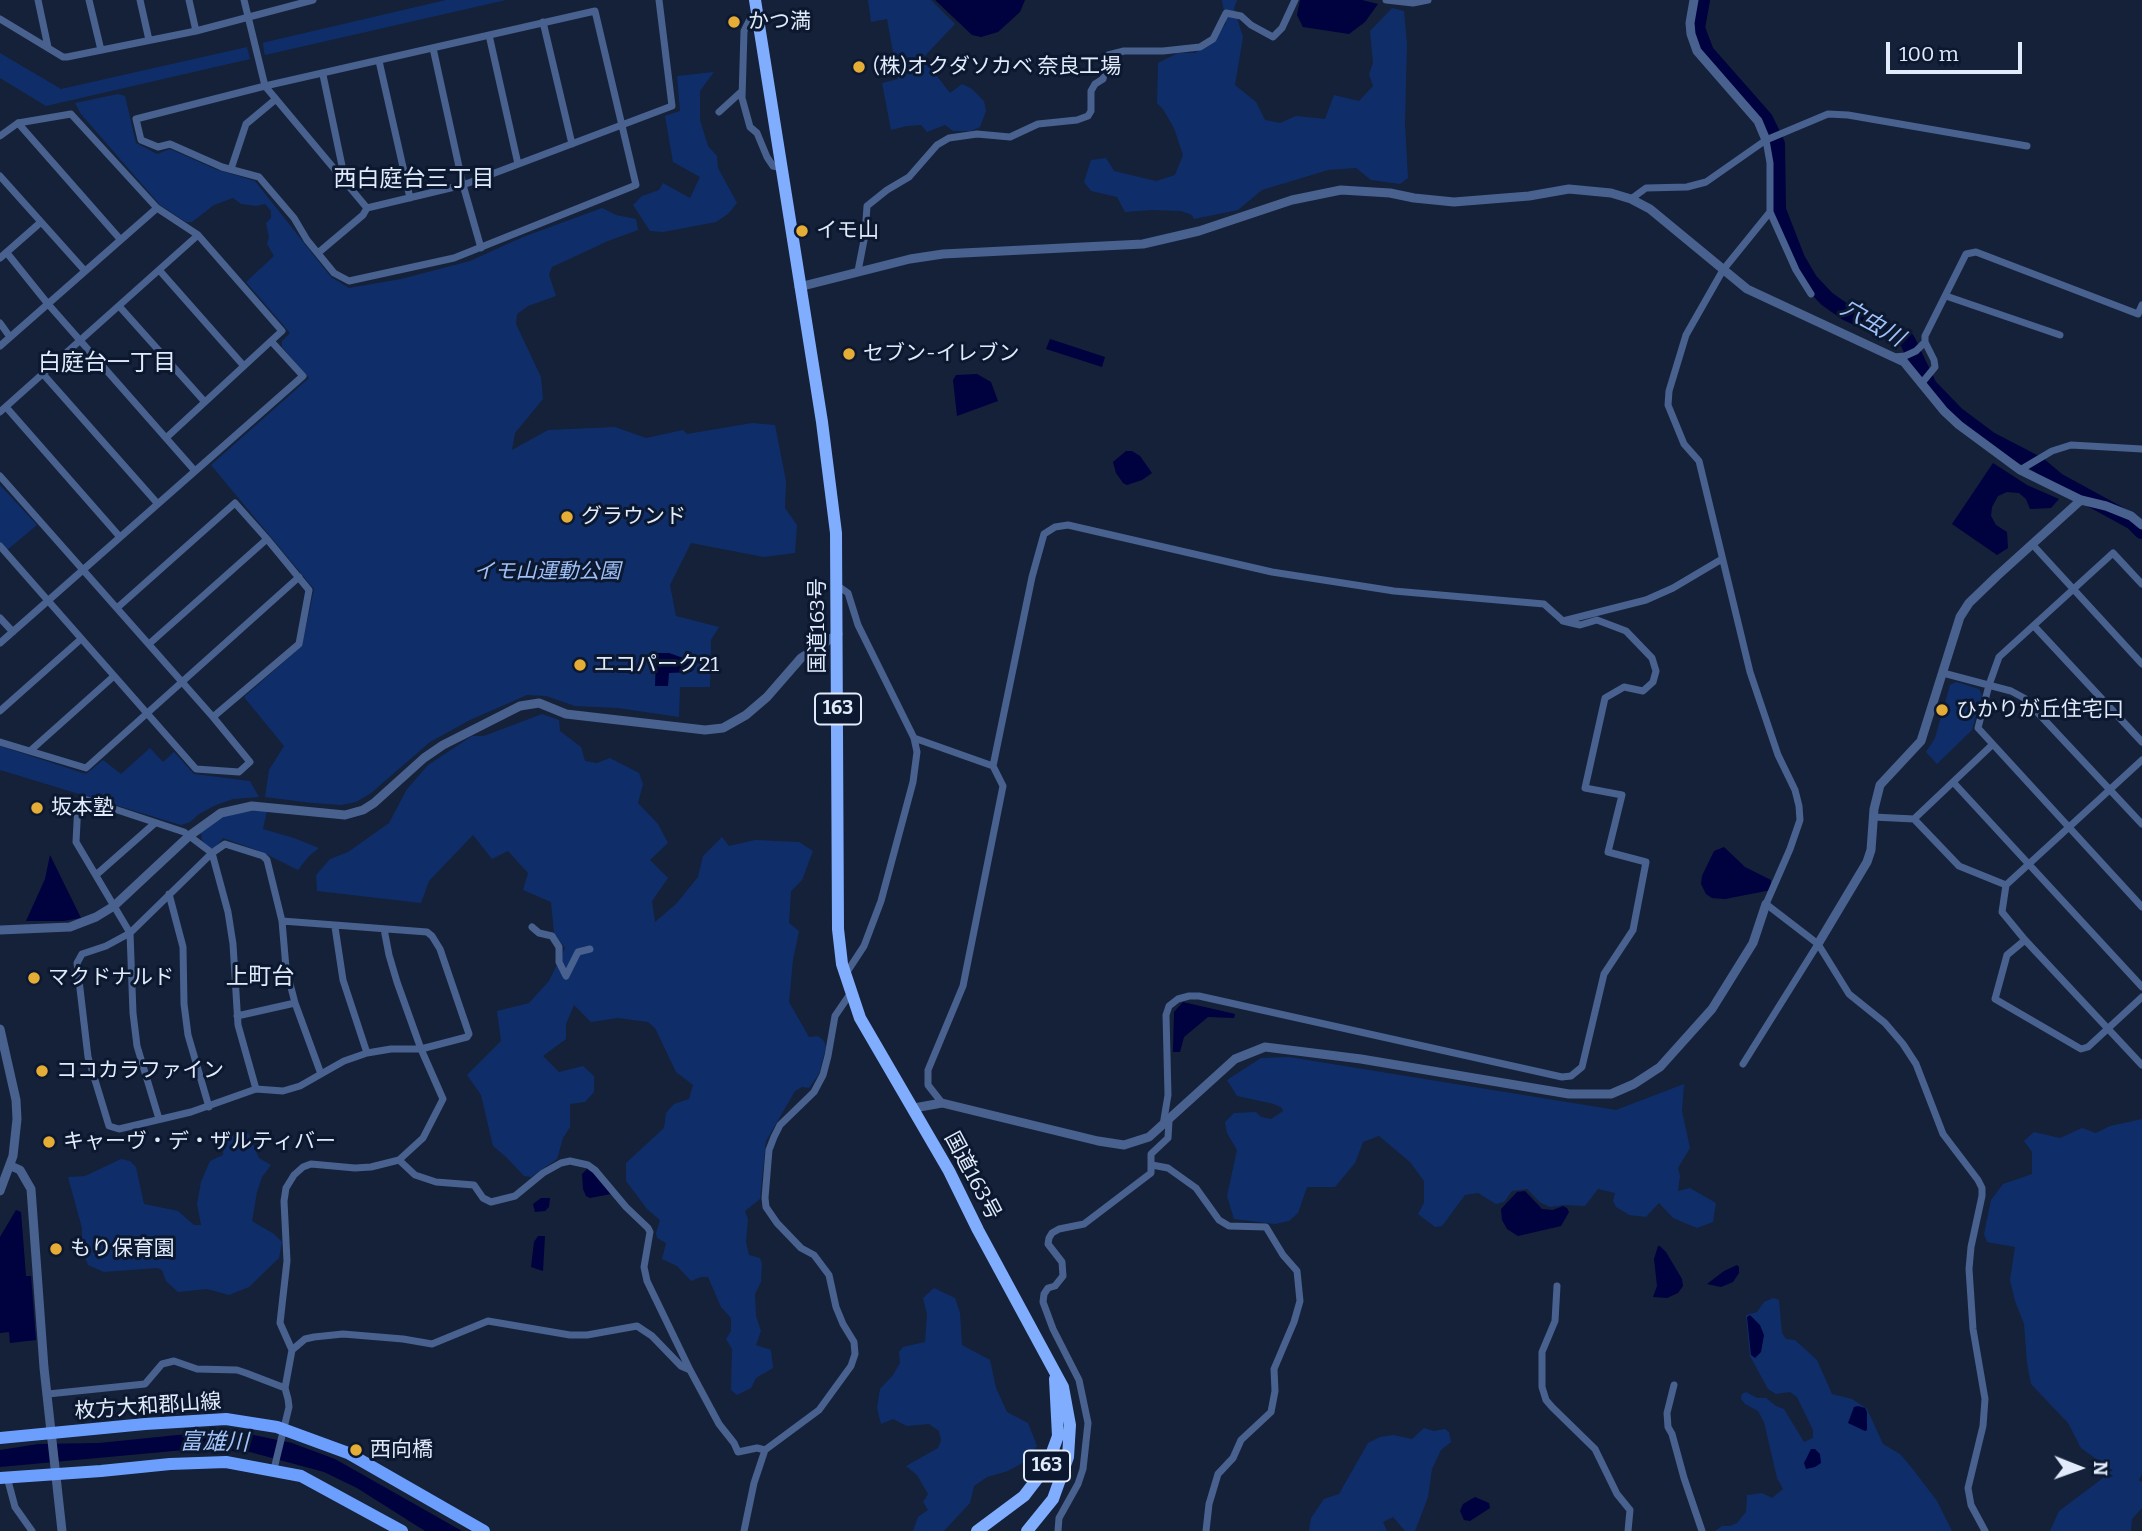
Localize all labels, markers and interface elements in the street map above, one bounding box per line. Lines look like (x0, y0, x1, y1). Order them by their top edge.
place label: かつ満 (748, 9, 811, 35)
marker: かつ満 (726, 14, 742, 30)
scale bar (1890, 28, 2026, 72)
text: 100 m (1899, 41, 1959, 67)
place label: (株)オクダソカベ 奈良工場 (873, 54, 1121, 80)
marker: (株)オクダソカベ 奈良工場 (851, 59, 867, 75)
district label: 西白庭台三丁目 (334, 166, 494, 194)
place label: イモ山 (816, 218, 879, 244)
marker: イモ山 (794, 223, 810, 239)
water label: 穴虫川 (1835, 295, 1909, 353)
place label: セブン-イレブン (863, 341, 1020, 367)
marker: セブン-イレブン (841, 346, 857, 362)
district label: 白庭台一丁目 (38, 350, 176, 378)
place label: グラウンド (581, 504, 686, 530)
marker: グラウンド (559, 509, 575, 525)
park label: イモ山運動公園 (474, 559, 620, 585)
street label: 国道163号 (805, 578, 831, 674)
place label: エコパーク21 (594, 652, 719, 678)
marker: エコパーク21 (572, 657, 588, 673)
road number: 163 (815, 694, 861, 724)
place label: ひかりが丘住宅口 (1956, 697, 2124, 723)
marker: ひかりが丘住宅口 (1934, 702, 1950, 718)
place label: 坂本塾 (51, 795, 114, 821)
marker: 坂本塾 (29, 800, 45, 816)
district label: 上町台 (226, 964, 294, 992)
place label: マクドナルド (48, 965, 174, 991)
marker: マクドナルド (26, 970, 42, 986)
place label: ココカラファイン (56, 1058, 224, 1084)
marker: ココカラファイン (34, 1063, 50, 1079)
street label: 国道163号 (938, 1128, 1006, 1224)
place label: キャーヴ・デ・ザルティバー (63, 1129, 336, 1155)
marker: キャーヴ・デ・ザルティバー (41, 1134, 57, 1150)
place label: もり保育園 (70, 1236, 175, 1262)
marker: もり保育園 (48, 1241, 64, 1257)
street label: 枚方大和郡山線 (74, 1389, 222, 1425)
water label: 富雄川 (179, 1429, 249, 1457)
north arrow (2044, 1433, 2114, 1503)
place label: 西向橋 (370, 1437, 433, 1463)
marker: 西向橋 (348, 1442, 364, 1458)
road number: 163 (1024, 1450, 1070, 1482)
text: N (2089, 1461, 2112, 1476)

